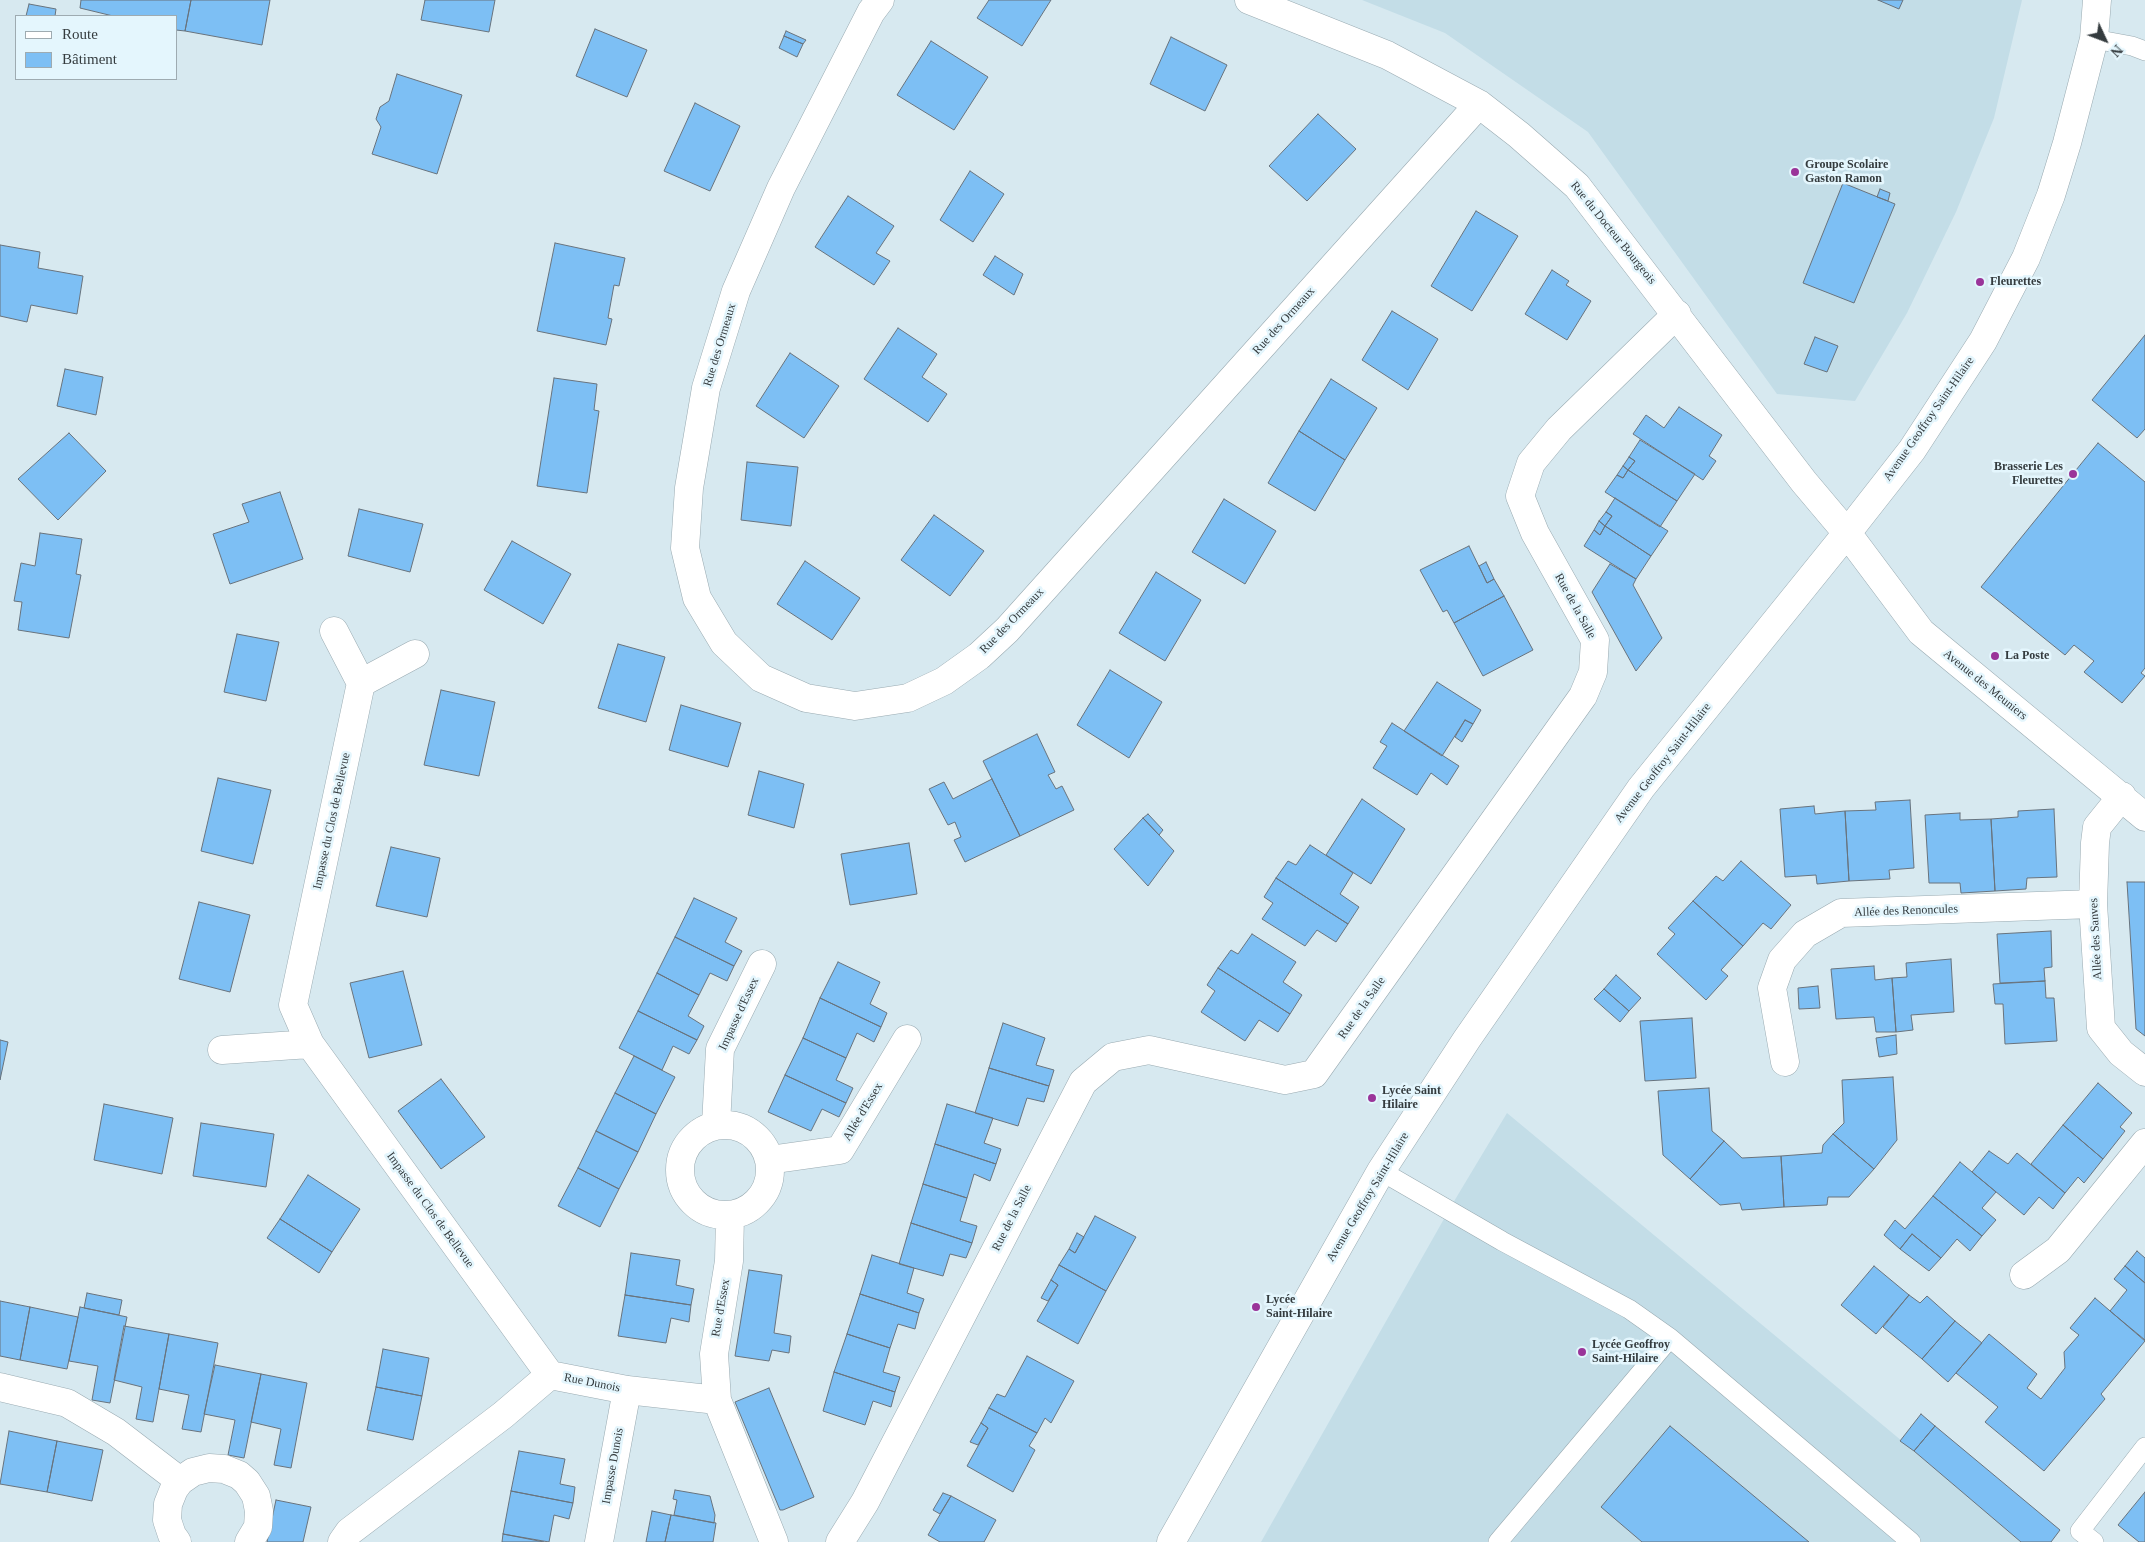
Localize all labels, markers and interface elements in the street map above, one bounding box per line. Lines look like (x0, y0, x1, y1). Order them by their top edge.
legend (15, 15, 178, 80)
north arrow (2080, 15, 2130, 65)
text: Route (62, 26, 98, 42)
text: N (2107, 42, 2125, 59)
text: Bâtiment (62, 51, 117, 67)
place label: Groupe Scolaire Gaston Ramon (1805, 158, 1888, 186)
marker: Groupe Scolaire Gaston Ramon (1789, 166, 1801, 178)
street label: Rue du Docteur Bourgeois (1567, 179, 1659, 287)
place label: Fleurettes (1990, 275, 2041, 289)
marker: Fleurettes (1974, 276, 1986, 288)
street label: Rue des Ormeaux (1250, 284, 1318, 358)
street label: Rue des Ormeaux (701, 302, 739, 388)
street label: Avenue Geoffroy Saint-Hilaire (1881, 354, 1977, 484)
place label: Brasserie Les Fleurettes (1994, 460, 2063, 488)
marker: Brasserie Les Fleurettes (2067, 468, 2079, 480)
street label: Rue de la Salle (1551, 571, 1599, 641)
street label: Rue des Ormeaux (977, 585, 1047, 657)
street label: Avenue des Meuniers (1940, 647, 2030, 723)
place label: La Poste (2005, 649, 2049, 663)
marker: La Poste (1989, 650, 2001, 662)
street label: Avenue Geoffroy Saint-Hilaire (1612, 700, 1714, 826)
street label: Impasse du Clos de Bellevue (310, 751, 354, 891)
street label: Allée des Sanves (2087, 898, 2105, 980)
street label: Allée des Renoncules (1854, 902, 1958, 920)
street label: Rue de la Salle (1335, 974, 1389, 1042)
street label: Impasse d'Essex (716, 975, 762, 1053)
street label: Allée d'Essex (840, 1080, 886, 1144)
place label: Lycée Saint Hilaire (1382, 1084, 1441, 1112)
marker: Lycée Saint Hilaire (1366, 1092, 1378, 1104)
street label: Avenue Geoffroy Saint-Hilaire (1324, 1130, 1412, 1264)
street label: Impasse du Clos de Bellevue (383, 1149, 477, 1271)
street label: Rue de la Salle (989, 1183, 1035, 1253)
street label: Rue d'Essex (709, 1278, 733, 1338)
place label: Lycée Saint-Hilaire (1266, 1293, 1332, 1321)
marker: Lycée Saint-Hilaire (1250, 1301, 1262, 1313)
place label: Lycée Geoffroy Saint-Hilaire (1592, 1338, 1670, 1366)
marker: Lycée Geoffroy Saint-Hilaire (1576, 1346, 1588, 1358)
street label: Rue Dunois (563, 1370, 621, 1396)
street label: Impasse Dunois (599, 1427, 627, 1505)

